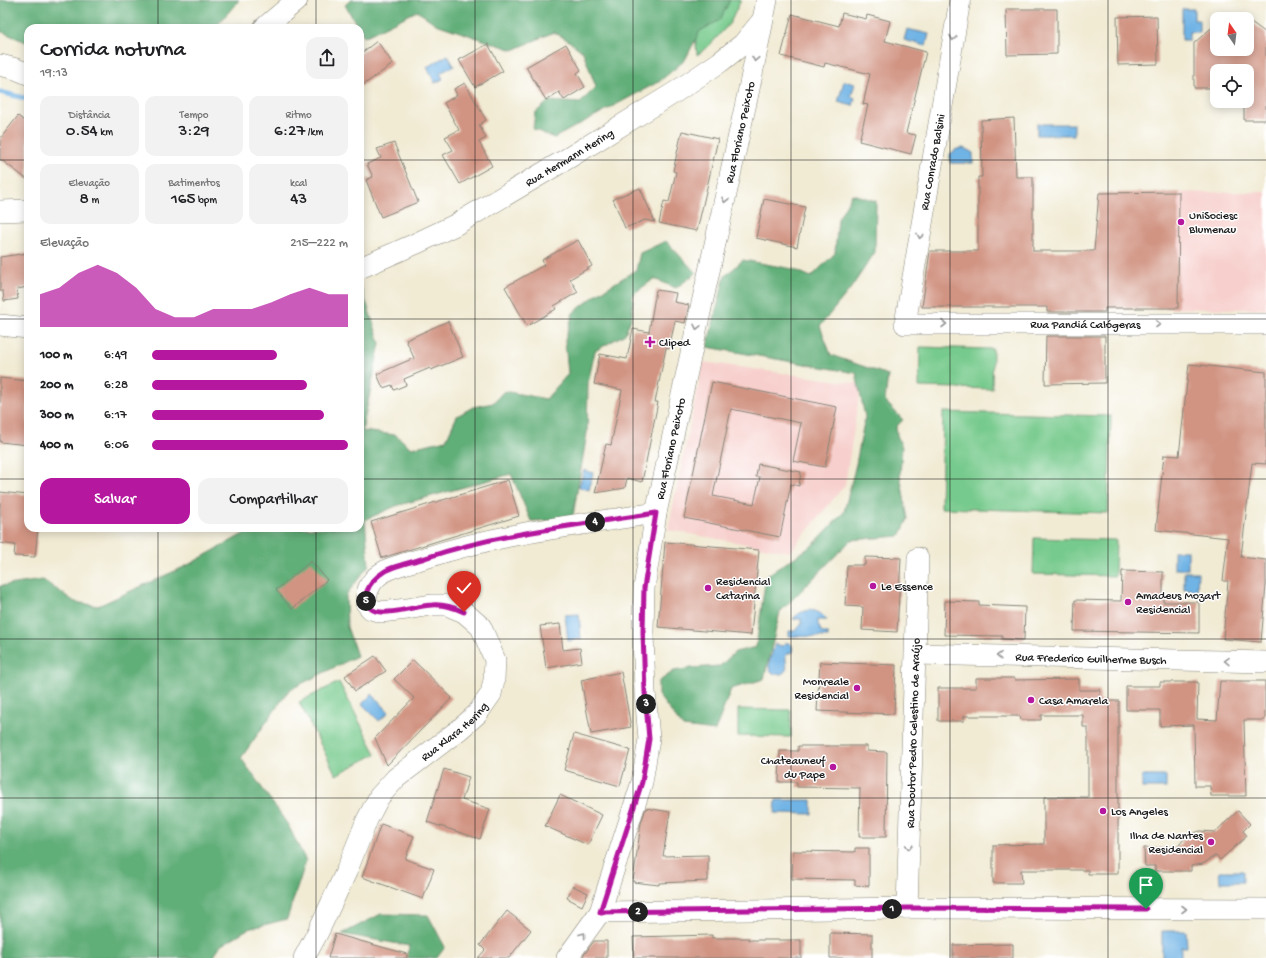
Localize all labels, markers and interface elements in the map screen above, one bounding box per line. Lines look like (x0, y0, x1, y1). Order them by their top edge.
north arrow (1210, 12, 1254, 56)
map controls (1210, 12, 1254, 108)
one-way arrow (949, 35, 958, 42)
button: share (306, 37, 348, 79)
text: Corrida noturna (40, 38, 186, 64)
one-way arrow (751, 56, 760, 62)
button: locate (1210, 64, 1254, 108)
text: 19:13 (40, 66, 68, 81)
street label: Rua Floriano Peixoto (724, 80, 759, 185)
text: Distância (68, 110, 110, 122)
text: Tempo (180, 110, 208, 122)
text: Ritmo (286, 110, 312, 122)
street label: Rua Conrado Balsini (919, 113, 949, 212)
text: 0.54 (66, 122, 98, 142)
text: 3:29 (178, 122, 210, 142)
text: 6:27 (274, 122, 305, 142)
text: km (98, 127, 113, 139)
text: /km (305, 127, 323, 139)
street label: Rua Hermann Hering (523, 127, 617, 191)
text: Elevação (69, 178, 110, 190)
text: Batimentos (168, 178, 220, 190)
text: kcal (290, 178, 307, 190)
text: 8 (79, 190, 89, 210)
text: 165 (171, 190, 195, 210)
text: 43 (290, 190, 307, 210)
text: m (89, 195, 99, 207)
text: bpm (195, 195, 217, 207)
one-way arrow (721, 197, 729, 203)
place label: UniSociesc Blumenau (1188, 210, 1238, 238)
marker: UniSociesc Blumenau (1176, 217, 1186, 227)
one-way arrow (916, 233, 925, 239)
text: Elevação (40, 236, 89, 251)
text: 215–222 m (290, 236, 348, 251)
street label: Rua Pandiá Calógeras (1030, 319, 1141, 333)
one-way arrow (941, 320, 947, 328)
one-way arrow (1155, 320, 1161, 328)
one-way arrow (693, 324, 701, 330)
marker: Cliped (644, 336, 656, 348)
place label: Cliped (659, 337, 691, 351)
text: 100 m (40, 348, 72, 363)
text: 6:49 (104, 348, 127, 363)
text: 200 m (40, 378, 73, 393)
text: 6:28 (104, 378, 128, 393)
street label: Rua Floriano Peixoto (654, 397, 690, 501)
text: 300 m (40, 408, 74, 423)
text: 6:17 (104, 408, 127, 423)
text: 400 m (40, 438, 73, 453)
text: 6:06 (104, 438, 129, 453)
button: Salvar (40, 478, 190, 524)
button: Compartilhar (198, 478, 348, 524)
pin: 4 (585, 512, 605, 532)
text: 4 (592, 516, 598, 528)
pin (447, 571, 481, 612)
place label: Residencial Catarina (716, 576, 771, 604)
icon: check (453, 577, 475, 599)
marker: Le Essence (868, 581, 878, 591)
place label: Le Essence (881, 581, 934, 595)
marker: Residencial Catarina (703, 583, 713, 593)
place label: Amadeus Mozart Residencial (1136, 590, 1221, 618)
pin: 5 (356, 591, 376, 611)
text: 5 (363, 595, 369, 607)
marker: Amadeus Mozart Residencial (1123, 597, 1133, 607)
street label: Rua Doutor Pedro Celestino de Araújo (905, 638, 924, 828)
street label: Rua Frederico Guilherme Busch (1015, 651, 1167, 669)
one-way arrow (996, 652, 1002, 660)
one-way arrow (1224, 657, 1230, 665)
place label: Monreale Residencial (795, 676, 850, 704)
marker: Monreale Residencial (852, 683, 862, 693)
pin: 3 (636, 694, 656, 714)
marker: Casa Amarela (1026, 695, 1036, 705)
place label: Casa Amarela (1039, 695, 1108, 709)
text: 3 (643, 698, 649, 710)
street label: Rua Klara Hering (419, 700, 492, 765)
place label: Chateauneuf du Pape (761, 755, 826, 783)
marker: Chateauneuf du Pape (828, 762, 838, 772)
marker: Los Angeles (1098, 806, 1108, 816)
place label: Los Angeles (1111, 806, 1169, 820)
place label: Ilha de Nantes Residencial (1130, 830, 1204, 858)
marker: Ilha de Nantes Residencial (1206, 837, 1216, 847)
one-way arrow (905, 844, 913, 850)
pin (1129, 868, 1163, 909)
icon: arrive (1135, 874, 1157, 896)
pin: 1 (882, 899, 902, 919)
pin: 2 (628, 902, 648, 922)
text: 1 (890, 903, 894, 915)
one-way arrow (1181, 905, 1187, 913)
text: 2 (635, 906, 641, 918)
one-way arrow (578, 932, 586, 939)

